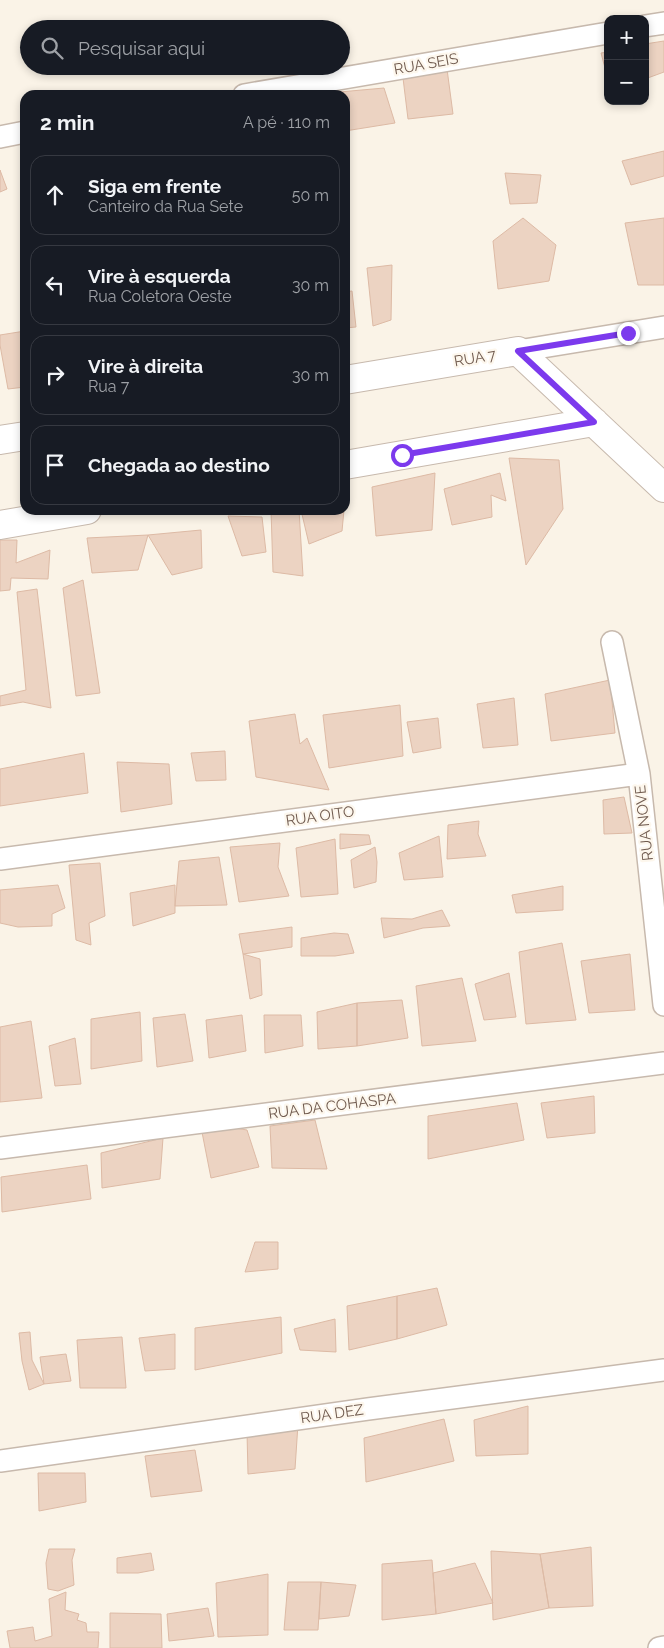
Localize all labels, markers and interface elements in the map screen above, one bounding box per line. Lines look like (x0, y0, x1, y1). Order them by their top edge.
map controls (604, 15, 649, 105)
button: + (604, 15, 649, 60)
search box (20, 20, 350, 75)
icon: search (38, 34, 66, 62)
text: Pesquisar aqui (78, 37, 205, 59)
street label: RUA SEIS (392, 49, 460, 79)
button: − (604, 60, 649, 105)
text: 2 min (40, 110, 94, 135)
text: A pé · 110 m (243, 113, 330, 132)
text: Siga em frente (88, 175, 221, 197)
icon: ahead (41, 181, 69, 209)
text: 50 m (292, 186, 329, 205)
text: Canteiro da Rua Sete (88, 197, 243, 216)
text: Vire à esquerda (88, 265, 231, 287)
icon: left (41, 271, 69, 299)
text: 30 m (292, 276, 329, 295)
text: Rua Coletora Oeste (88, 287, 232, 306)
route end (617, 322, 640, 345)
street label: RUA 7 (453, 345, 497, 371)
text: Vire à direita (88, 355, 203, 377)
icon: right (41, 361, 69, 389)
text: 30 m (292, 366, 329, 385)
text: Rua 7 (88, 377, 129, 396)
route start (391, 444, 414, 467)
icon: arrive (41, 451, 69, 479)
text: Chegada ao destino (88, 454, 270, 476)
street label: RUA NOVE (631, 784, 657, 862)
street label: RUA OITO (284, 802, 356, 830)
street label: RUA DA COHASPA (267, 1089, 397, 1123)
street label: RUA DEZ (299, 1401, 365, 1427)

